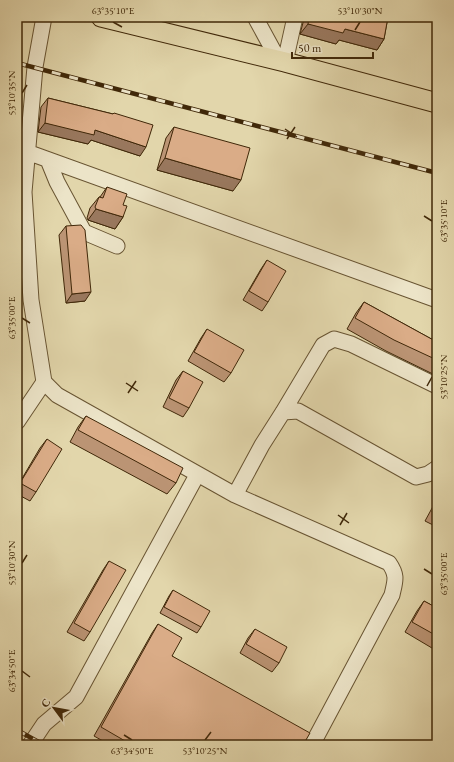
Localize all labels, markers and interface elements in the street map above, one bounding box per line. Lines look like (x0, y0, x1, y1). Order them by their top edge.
text: 63°35'10"E (92, 4, 135, 17)
text: 53°10'30"N (338, 4, 383, 17)
scale bar (292, 34, 373, 60)
text: 50 m (298, 40, 322, 56)
text: 53°10'35"N (5, 70, 18, 115)
text: 63°35'10"E (437, 199, 450, 242)
text: 63°35'00"E (5, 296, 18, 339)
text: 53°10'25"N (437, 354, 450, 399)
text: 53°10'30"N (5, 540, 18, 585)
text: 63°35'00"E (437, 552, 450, 595)
text: 63°34'50"E (5, 649, 18, 692)
north arrow (34, 688, 74, 728)
text: С (38, 696, 54, 710)
text: 63°34'50"E (111, 744, 154, 757)
text: 53°10'25"N (183, 744, 228, 757)

